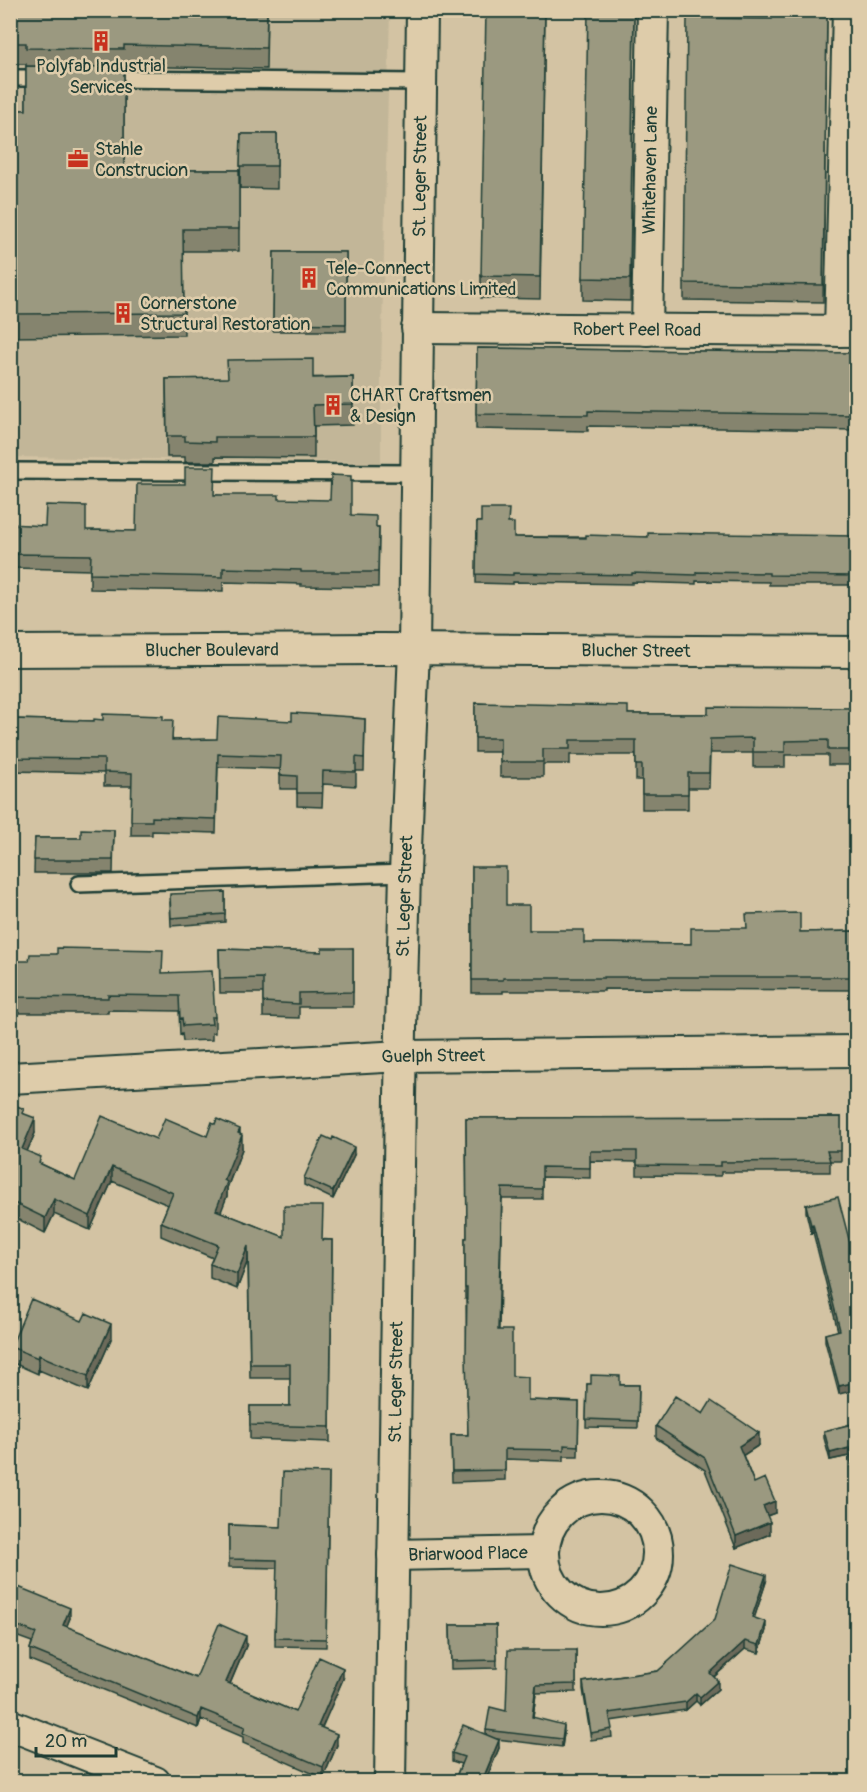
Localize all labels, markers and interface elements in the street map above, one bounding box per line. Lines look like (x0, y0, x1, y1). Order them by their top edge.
building icon: Polyfab Industrial Services (89, 29, 113, 53)
place label: Polyfab Industrial Services (36, 55, 166, 99)
street label: Whitehaven Lane (638, 106, 663, 234)
street label: St. Leger Street (408, 115, 433, 237)
place label: Stahle Construcion (95, 138, 188, 182)
office icon: Stahle Construcion (66, 147, 90, 171)
place label: Tele-Connect Communications Limited (326, 257, 516, 301)
building icon: Tele-Connect Communications Limited (297, 266, 321, 290)
place label: Cornerstone Structural Restoration (140, 292, 310, 336)
building icon: Cornerstone Structural Restoration (111, 301, 135, 325)
street label: Robert Peel Road (573, 318, 701, 342)
place label: CHART Craftsmen & Design (350, 384, 492, 428)
building icon: CHART Craftsmen & Design (321, 393, 345, 417)
street label: Blucher Boulevard (145, 639, 279, 662)
street label: Blucher Street (581, 639, 691, 663)
street label: St. Leger Street (392, 834, 419, 957)
street label: Guelph Street (381, 1044, 486, 1069)
street label: St. Leger Street (384, 1320, 409, 1443)
street label: Briarwood Place (408, 1541, 528, 1567)
scale bar (36, 1720, 116, 1758)
text: 20 m (45, 1730, 87, 1753)

